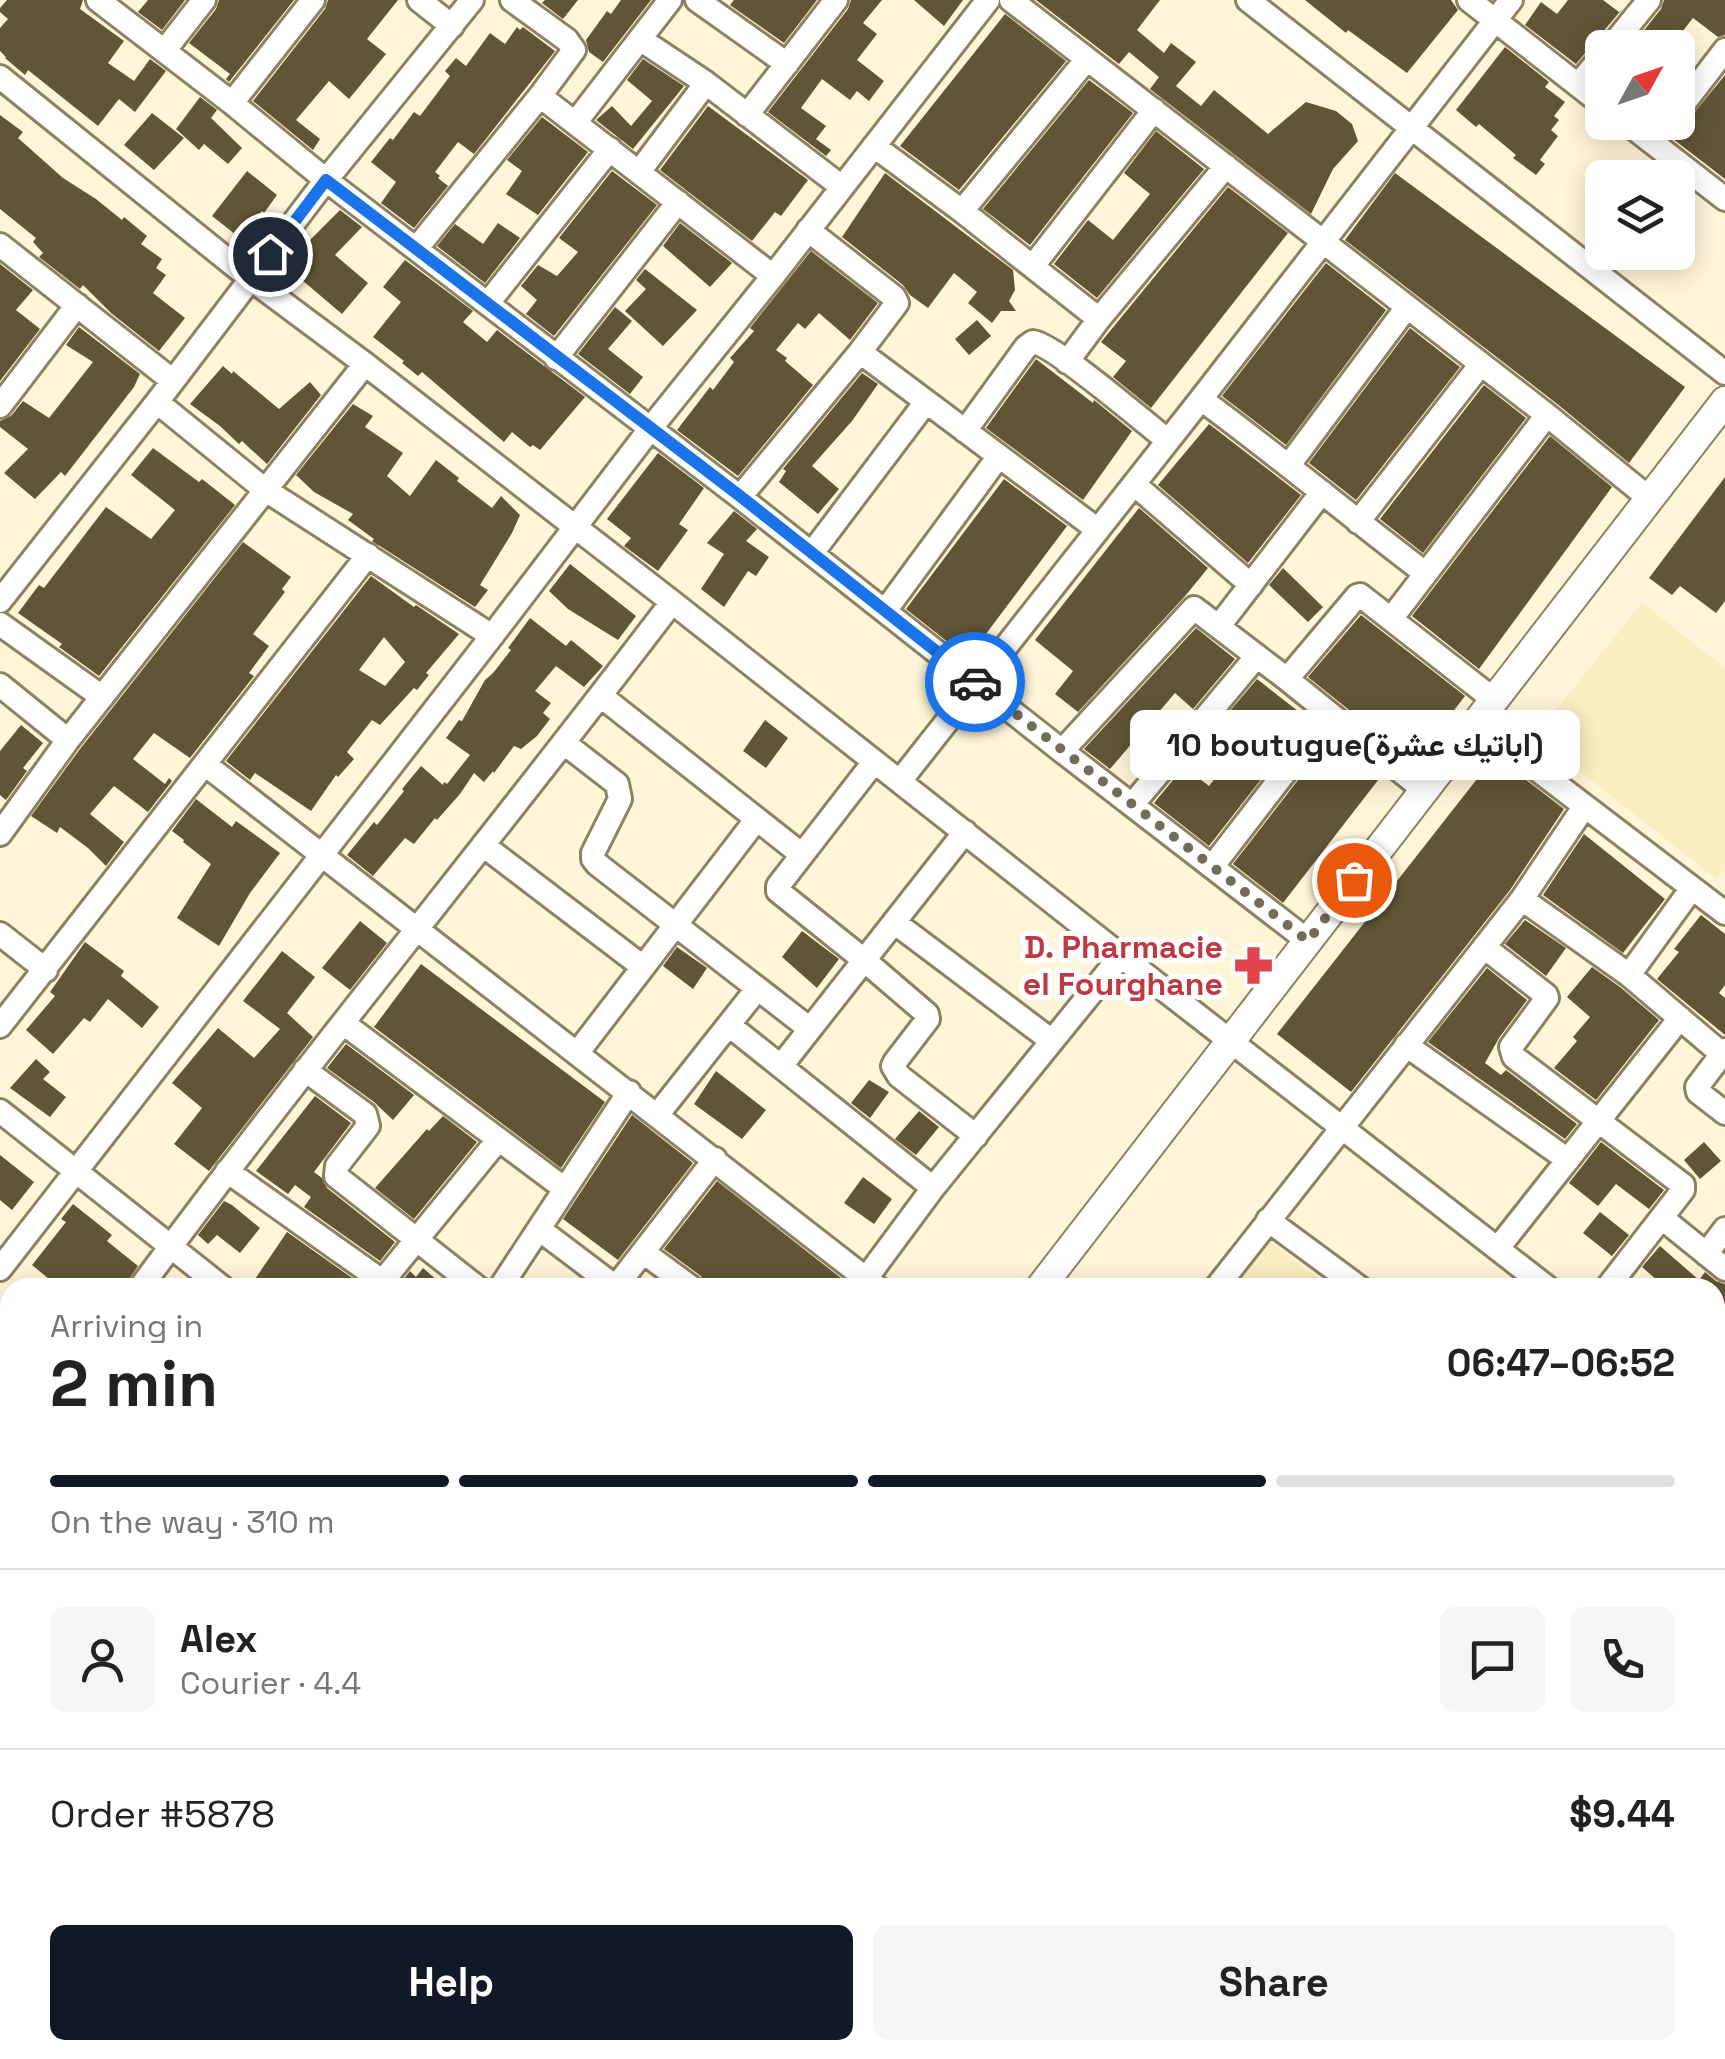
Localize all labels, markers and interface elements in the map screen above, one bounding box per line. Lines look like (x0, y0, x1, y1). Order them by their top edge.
north arrow (1585, 30, 1695, 140)
map controls (1585, 30, 1695, 270)
button: layers (1585, 160, 1695, 270)
pin (228, 212, 313, 297)
icon: home (243, 227, 298, 282)
courier (925, 632, 1025, 732)
icon: car (948, 655, 1003, 710)
callout: 10 boutugue(اباتيك عشرة) (1129, 710, 1579, 780)
text: 10 boutugue(اباتيك عشرة) (1166, 725, 1544, 765)
pin (1312, 838, 1397, 923)
icon: bag (1327, 853, 1382, 908)
place label: D. Pharmacie el Fourghane (1023, 927, 1223, 1004)
pharmacy icon: D. Pharmacie el Fourghane (1232, 944, 1274, 986)
text: Arriving in (50, 1306, 203, 1346)
text: 06:47–06:52 (1447, 1339, 1675, 1387)
text: 2 min (50, 1342, 218, 1425)
text: On the way · 310 m (50, 1502, 335, 1542)
button: person (50, 1607, 155, 1712)
button: chat (1440, 1607, 1545, 1712)
button: phone (1570, 1607, 1675, 1712)
text: Alex (180, 1615, 257, 1663)
text: Courier · 4.4 (180, 1663, 361, 1703)
text: Order #5878 (50, 1790, 275, 1838)
text: $9.44 (1569, 1790, 1675, 1838)
button: Help (50, 1925, 853, 2040)
button: Share (873, 1925, 1675, 2040)

